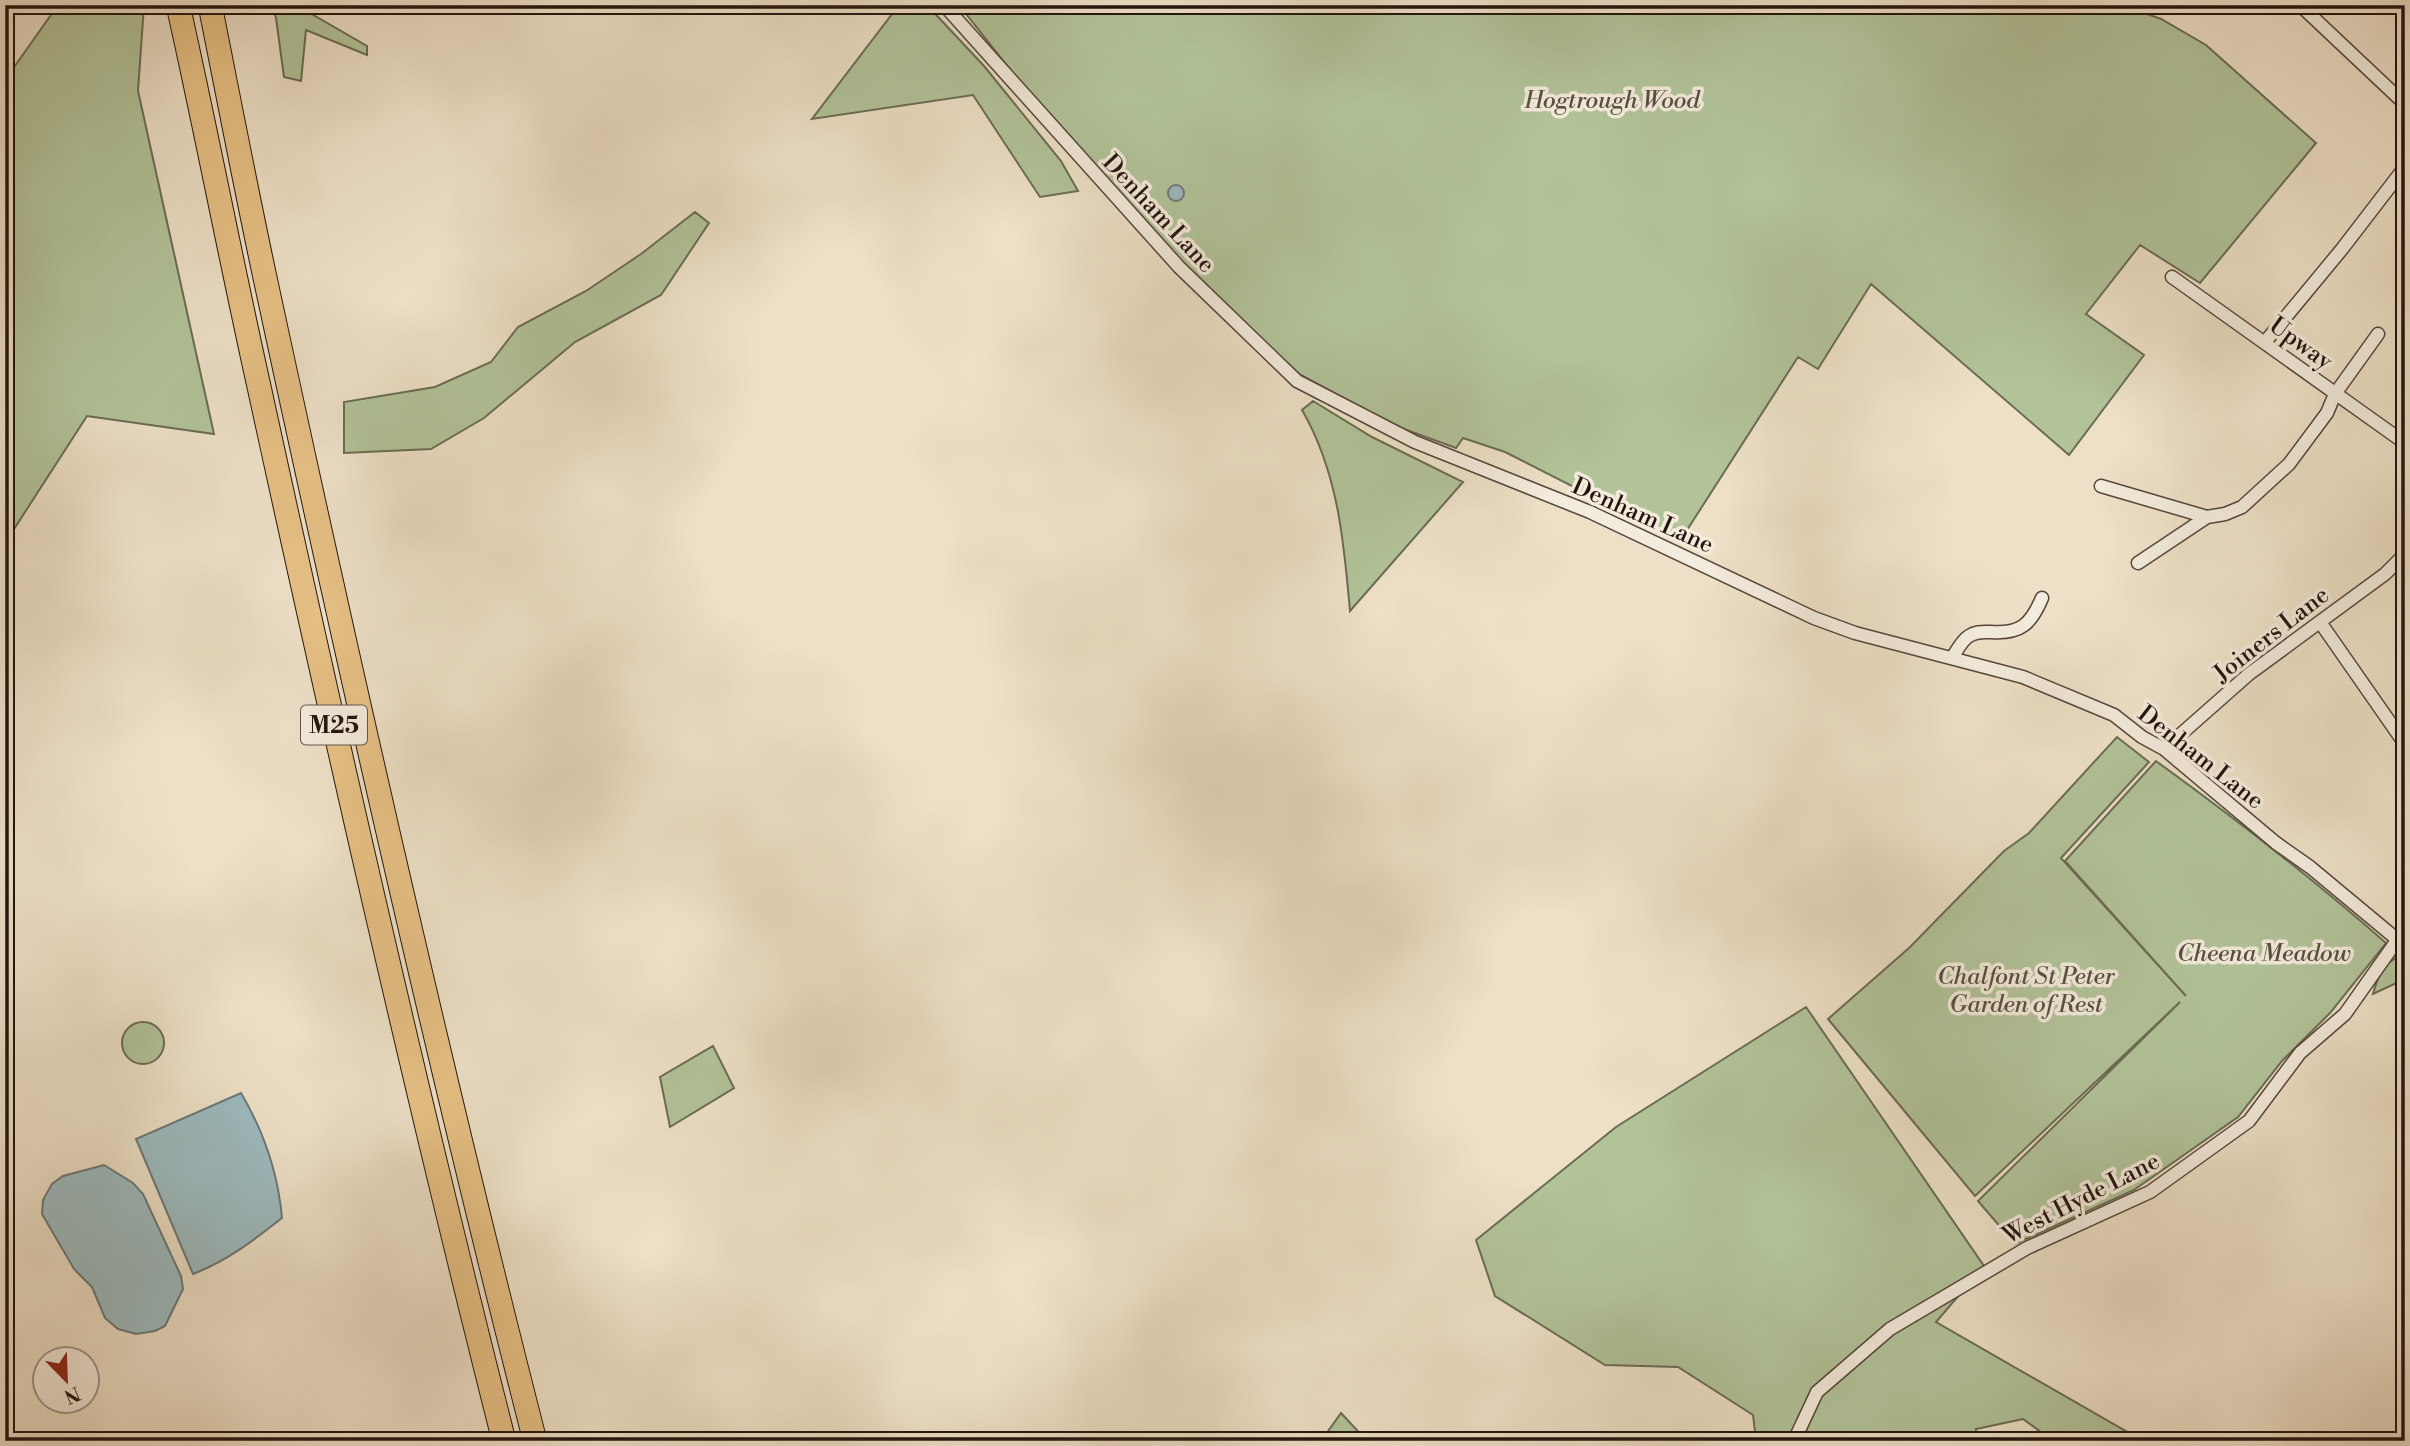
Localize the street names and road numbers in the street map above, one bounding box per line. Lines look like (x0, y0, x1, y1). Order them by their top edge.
street label: Denham Lane (1095, 148, 1221, 279)
street label: Upway (2263, 311, 2338, 377)
street label: Denham Lane (1567, 471, 1718, 561)
street label: Joiners Lane (2207, 580, 2335, 690)
street label: Denham Lane (2131, 699, 2269, 816)
road number: M25 (301, 706, 367, 744)
street label: West Hyde Lane (1997, 1147, 2165, 1252)

